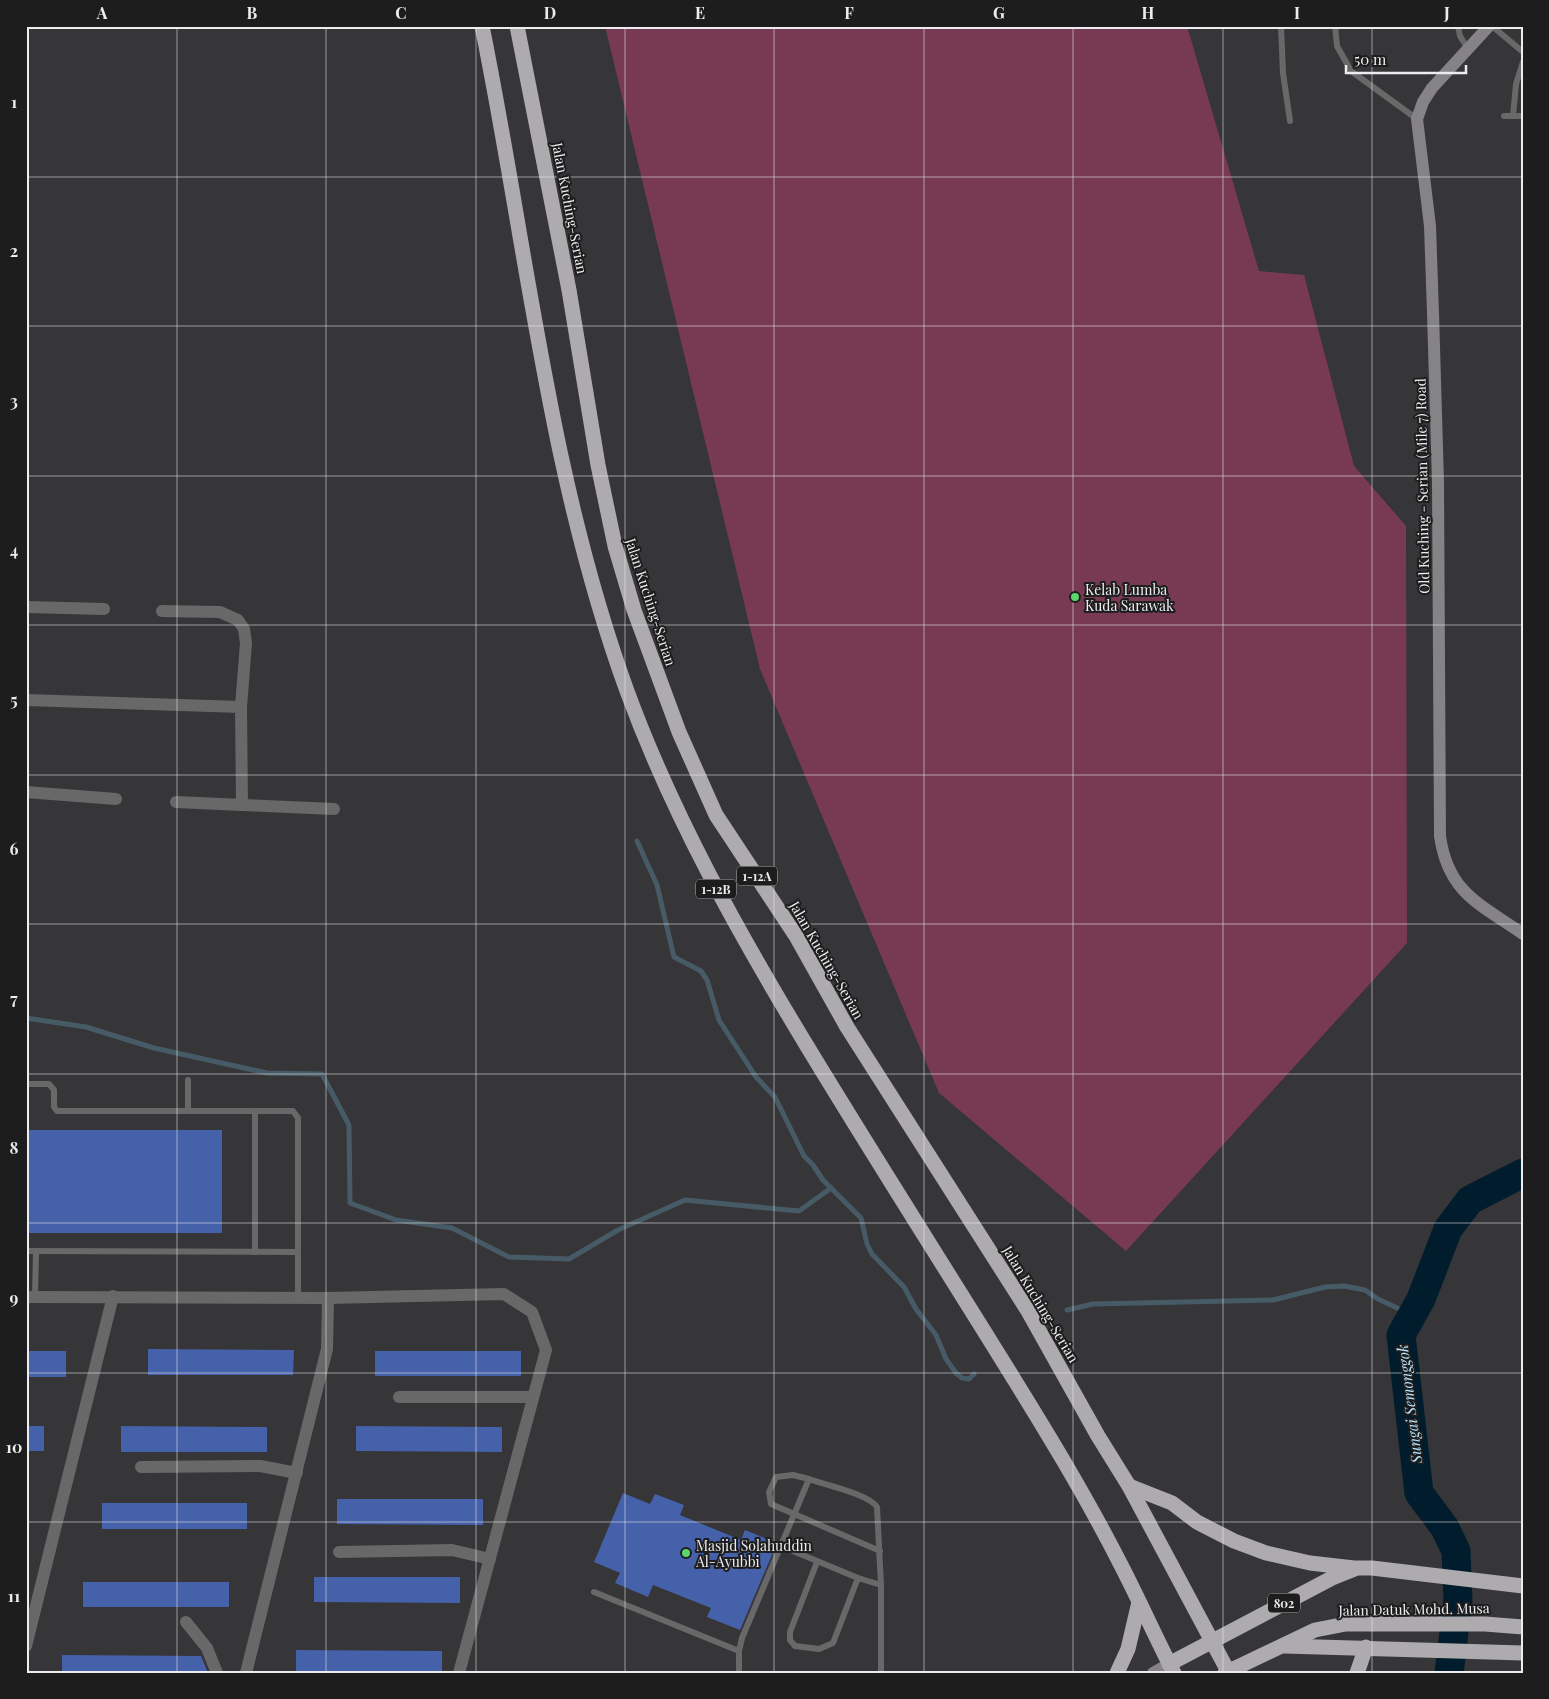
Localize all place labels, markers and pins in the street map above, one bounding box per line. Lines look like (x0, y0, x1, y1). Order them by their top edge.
place label: Kelab Lumba Kuda Sarawak (1085, 580, 1174, 615)
marker: Kelab Lumba Kuda Sarawak (1069, 591, 1081, 603)
place label: Masjid Solahuddin Al-Ayubbi (695, 1536, 813, 1571)
marker: Masjid Solahuddin Al-Ayubbi (680, 1547, 692, 1559)

